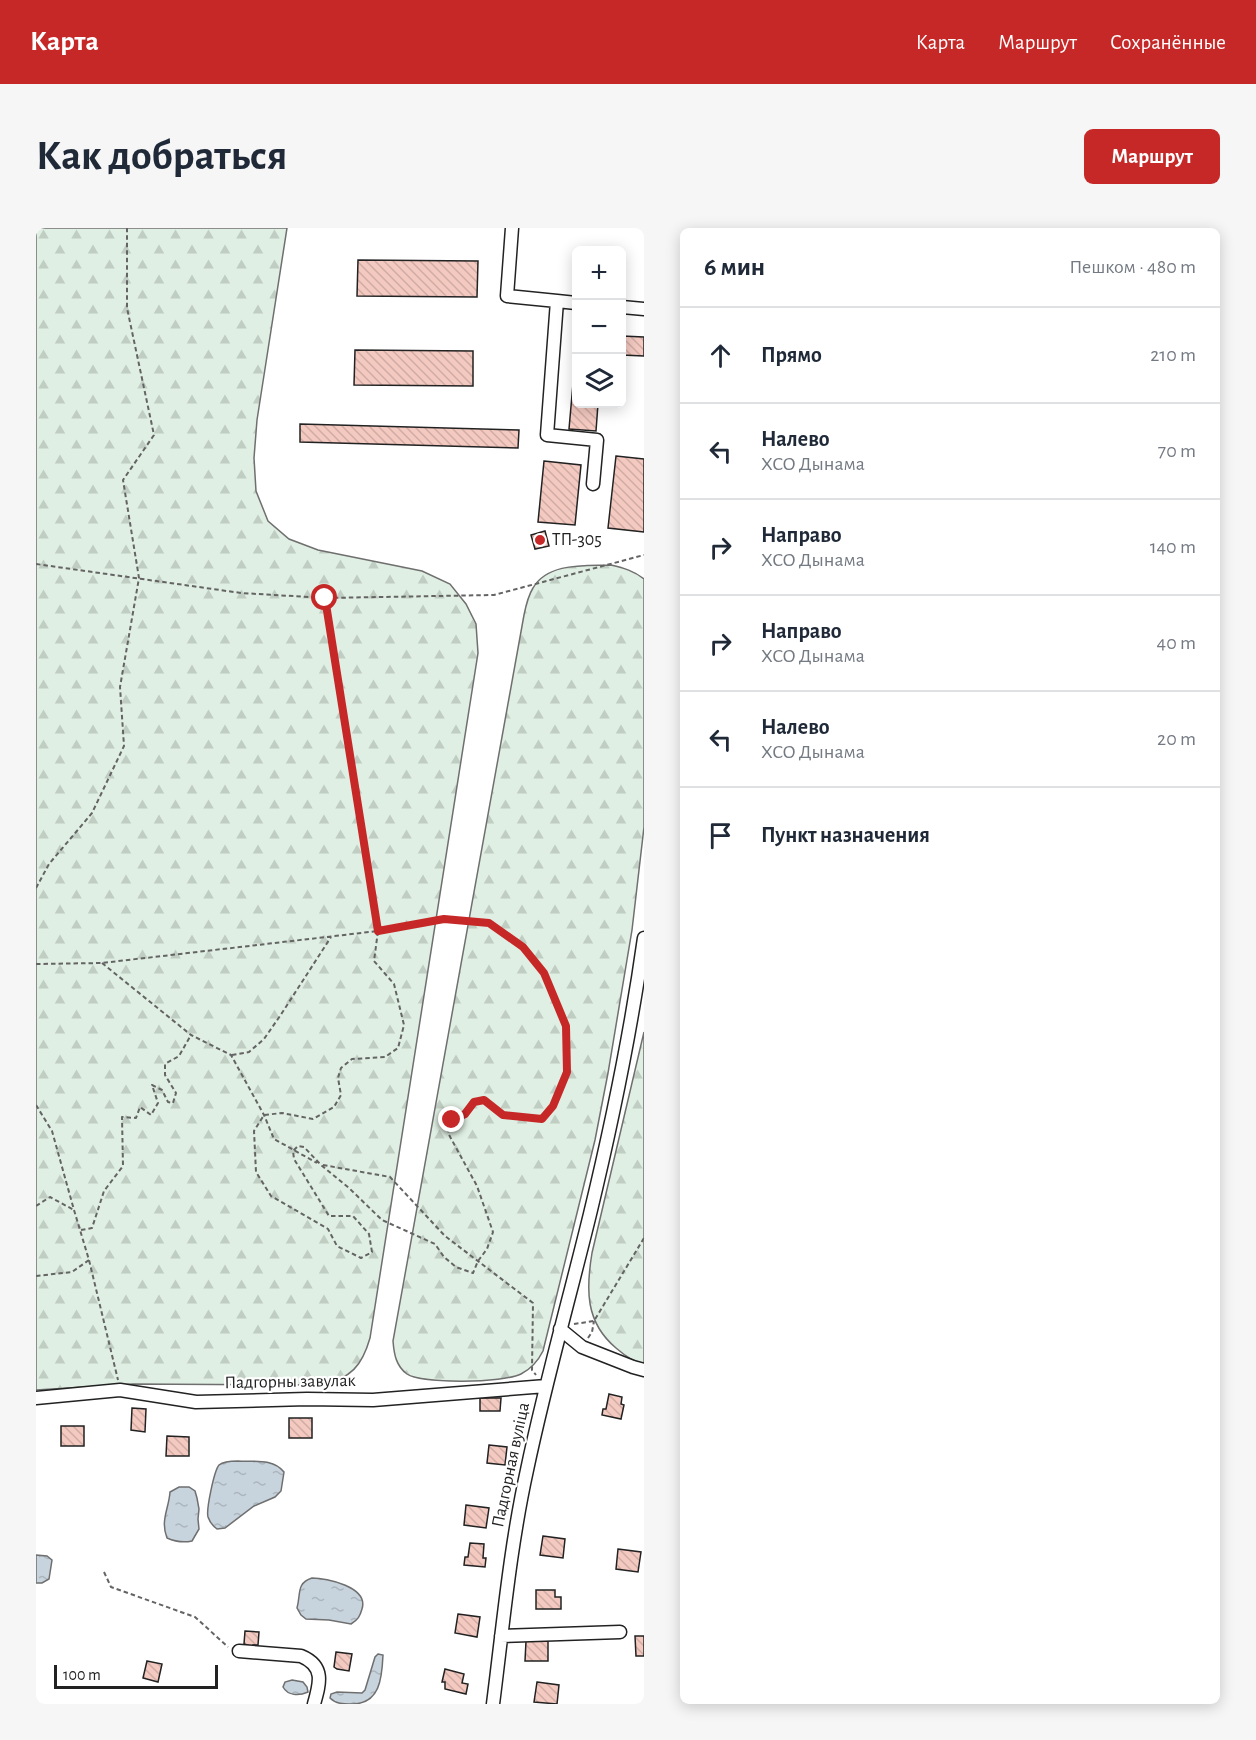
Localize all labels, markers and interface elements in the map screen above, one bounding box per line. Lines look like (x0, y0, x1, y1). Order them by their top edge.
text: Карта (30, 28, 99, 56)
text: Карта (916, 32, 965, 53)
text: Маршрут (998, 32, 1077, 53)
text: Сохранённые (1110, 32, 1226, 53)
button: Маршрут (1084, 129, 1220, 184)
text: Как добраться (36, 135, 287, 177)
map controls (572, 246, 626, 408)
button: + (572, 246, 626, 300)
text: 6 мин (704, 254, 765, 280)
text: Пешком · 480 m (1069, 257, 1196, 277)
button: − (572, 300, 626, 354)
icon: ahead (704, 339, 737, 372)
text: Прямо (761, 344, 822, 366)
text: 210 m (1150, 345, 1196, 365)
button: layers (572, 354, 626, 408)
text: Налево (761, 428, 830, 450)
icon: left (704, 435, 737, 468)
text: 70 m (1158, 441, 1196, 461)
text: XCO Дынама (761, 454, 865, 474)
text: Направо (761, 524, 842, 546)
place label: ТП-305 (552, 531, 602, 549)
icon: right (704, 531, 737, 564)
marker: ТП-305 (533, 533, 547, 547)
text: 140 m (1150, 537, 1196, 557)
text: XCO Дынама (761, 550, 865, 570)
route start (311, 584, 337, 610)
text: Направо (761, 620, 842, 642)
icon: right (704, 627, 737, 660)
text: 40 m (1157, 633, 1196, 653)
text: XCO Дынама (761, 646, 865, 666)
text: Налево (761, 716, 830, 738)
icon: left (704, 723, 737, 756)
text: 20 m (1157, 729, 1196, 749)
text: XCO Дынама (761, 742, 865, 762)
icon: arrive (704, 819, 737, 852)
text: Пункт назначения (761, 824, 930, 846)
route end (438, 1106, 464, 1132)
street label: Падгорны завулак (224, 1372, 357, 1392)
street label: Падгорная вуліца (489, 1401, 533, 1529)
scale bar (54, 1662, 218, 1690)
text: 100 m (63, 1667, 101, 1683)

